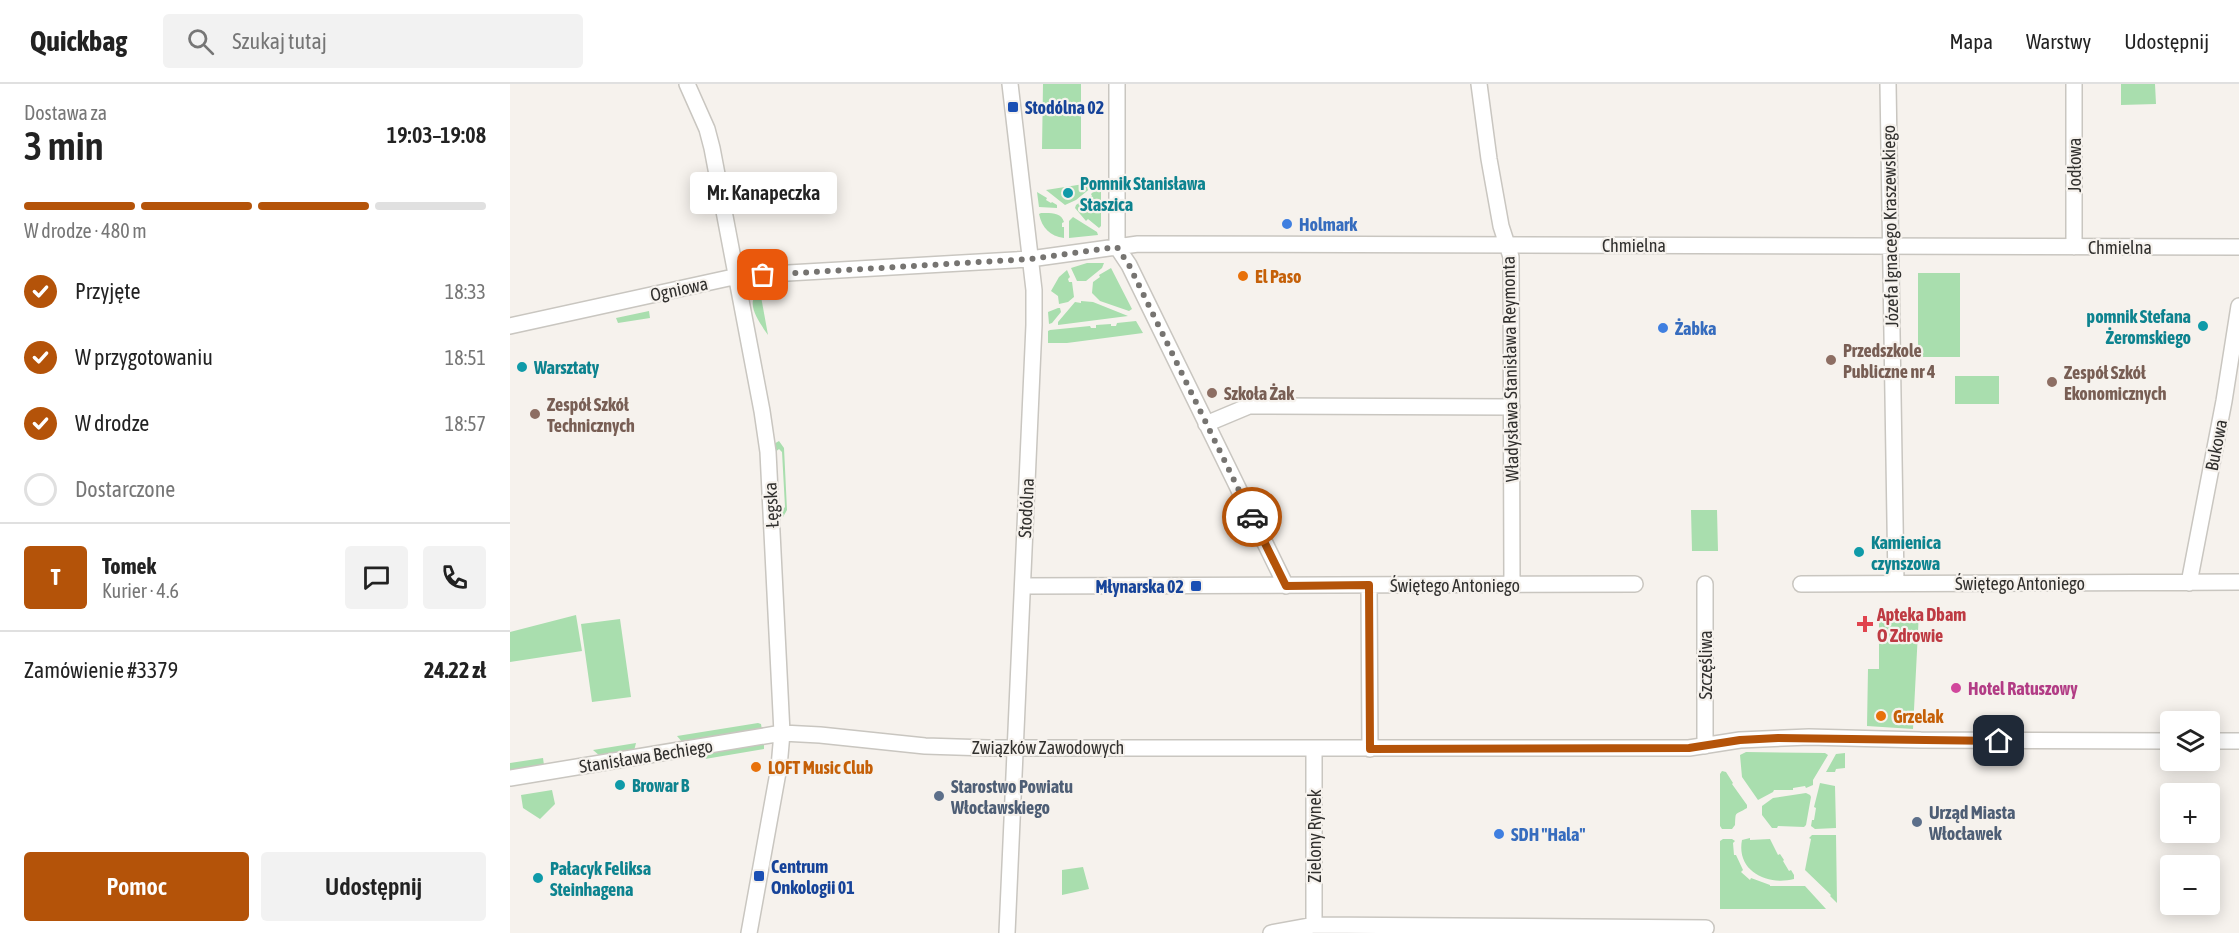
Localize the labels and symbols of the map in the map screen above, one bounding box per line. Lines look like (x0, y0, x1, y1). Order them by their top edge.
place label: Stodólna 02 (1025, 97, 1104, 118)
marker: Stodólna 02 (1006, 100, 1020, 114)
street label: Józefa Ignacego Kraszewskiego (1878, 125, 1902, 327)
street label: Jodłowa (2064, 138, 2085, 192)
callout: Mr. Kanapeczka (690, 173, 836, 215)
place label: Pomnik Stanisława Staszica (1080, 173, 1206, 215)
marker: Pomnik Stanisława Staszica (1061, 186, 1075, 200)
place label: Holmark (1299, 214, 1358, 235)
marker: Holmark (1280, 217, 1294, 231)
street label: Chmielna (1602, 235, 1666, 256)
street label: Chmielna (2088, 237, 2152, 258)
pin (737, 249, 788, 300)
street label: Władysława Stanisława Reymonta (1498, 256, 1522, 482)
place label: El Paso (1255, 266, 1302, 287)
marker: El Paso (1236, 269, 1250, 283)
street label: Ogniowa (648, 273, 710, 305)
place label: pomnik Stefana Żeromskiego (2087, 306, 2191, 348)
place label: Żabka (1675, 318, 1716, 339)
marker: pomnik Stefana Żeromskiego (2196, 319, 2210, 333)
marker: Żabka (1656, 321, 1670, 335)
place label: Przedszkole Publiczne nr 4 (1843, 340, 1935, 382)
marker: Przedszkole Publiczne nr 4 (1824, 353, 1838, 367)
place label: Warsztaty (533, 357, 600, 378)
marker: Warsztaty (515, 360, 529, 374)
place label: Zespół Szkół Ekonomicznych (2064, 362, 2167, 404)
marker: Zespół Szkół Ekonomicznych (2045, 375, 2059, 389)
place label: Szkoła Żak (1224, 383, 1295, 404)
marker: Szkoła Żak (1205, 386, 1219, 400)
place label: Zespół Szkół Technicznych (547, 394, 635, 436)
marker: Zespół Szkół Technicznych (528, 407, 542, 421)
street label: Bukowa (2201, 417, 2231, 473)
street label: Stodólna (1014, 478, 1038, 538)
street label: Łęgska (759, 482, 783, 528)
courier (1222, 487, 1282, 547)
place label: Kamienica czynszowa (1871, 532, 1941, 574)
marker: Kamienica czynszowa (1852, 545, 1866, 559)
street label: Świętego Antoniego (1955, 573, 2085, 594)
street label: Świętego Antoniego (1390, 575, 1520, 596)
place label: Młynarska 02 (1095, 576, 1184, 597)
marker: Młynarska 02 (1189, 579, 1203, 593)
place label: Apteka Dbam O Zdrowie (1876, 604, 1966, 646)
marker: Apteka Dbam O Zdrowie (1858, 617, 1872, 631)
street label: Szczęśliwa (1695, 630, 1716, 700)
place label: Hotel Ratuszowy (1968, 678, 2078, 699)
marker: Hotel Ratuszowy (1949, 681, 1963, 695)
place label: Grzelak (1893, 706, 1944, 727)
marker: Grzelak (1874, 709, 1888, 723)
pin (1973, 715, 2024, 766)
street label: Stanisława Bechiego (578, 735, 714, 777)
street label: Związków Zawodowych (972, 737, 1124, 758)
place label: LOFT Music Club (768, 757, 873, 778)
marker: LOFT Music Club (749, 760, 763, 774)
place label: Browar B (632, 775, 690, 796)
place label: Starostwo Powiatu Włocławskiego (950, 776, 1073, 818)
marker: Browar B (613, 778, 627, 792)
marker: Starostwo Powiatu Włocławskiego (932, 789, 946, 803)
street label: Zielony Rynek (1304, 789, 1325, 883)
place label: Urząd Miasta Włocławek (1928, 802, 2015, 844)
marker: Urząd Miasta Włocławek (1910, 815, 1924, 829)
place label: SDH "Hala" (1511, 824, 1585, 845)
marker: SDH "Hala" (1492, 827, 1506, 841)
place label: Centrum Onkologii 01 (771, 856, 855, 898)
place label: Pałacyk Feliksa Steinhagena (550, 858, 651, 900)
marker: Centrum Onkologii 01 (752, 869, 766, 883)
marker: Pałacyk Feliksa Steinhagena (531, 871, 545, 885)

